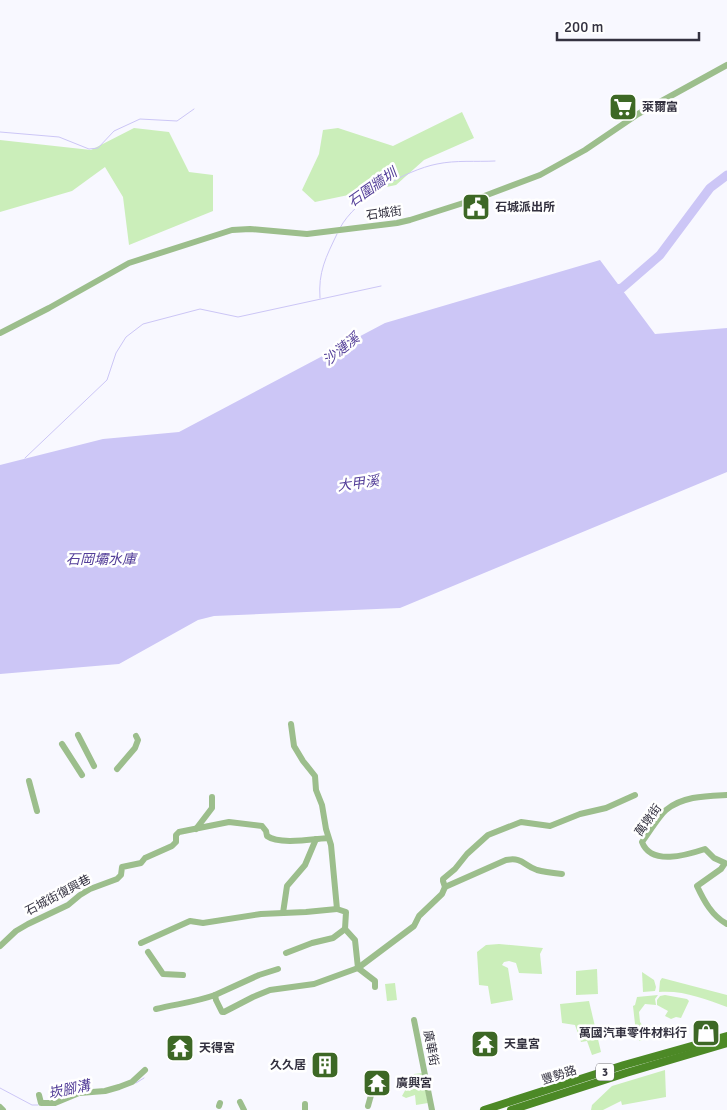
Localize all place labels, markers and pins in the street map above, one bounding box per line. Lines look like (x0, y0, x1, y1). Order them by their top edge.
supermarket icon: 萊爾富 (608, 92, 638, 122)
place label: 萊爾富 (642, 100, 678, 115)
public building icon: 石城派出所 (461, 192, 491, 222)
place label: 石城派出所 (495, 200, 555, 215)
shop icon: 萬國汽車零件材料行 (691, 1018, 721, 1048)
place label: 萬國汽車零件材料行 (579, 1026, 687, 1041)
temple icon: 天皇宮 (470, 1029, 500, 1059)
temple icon: 天得宮 (165, 1033, 195, 1063)
place label: 天皇宮 (504, 1037, 540, 1052)
place label: 天得宮 (199, 1041, 235, 1056)
building icon: 久久居 (310, 1050, 340, 1080)
place label: 久久居 (270, 1058, 306, 1073)
temple icon: 廣興宮 (362, 1068, 392, 1098)
place label: 廣興宮 (396, 1076, 432, 1091)

